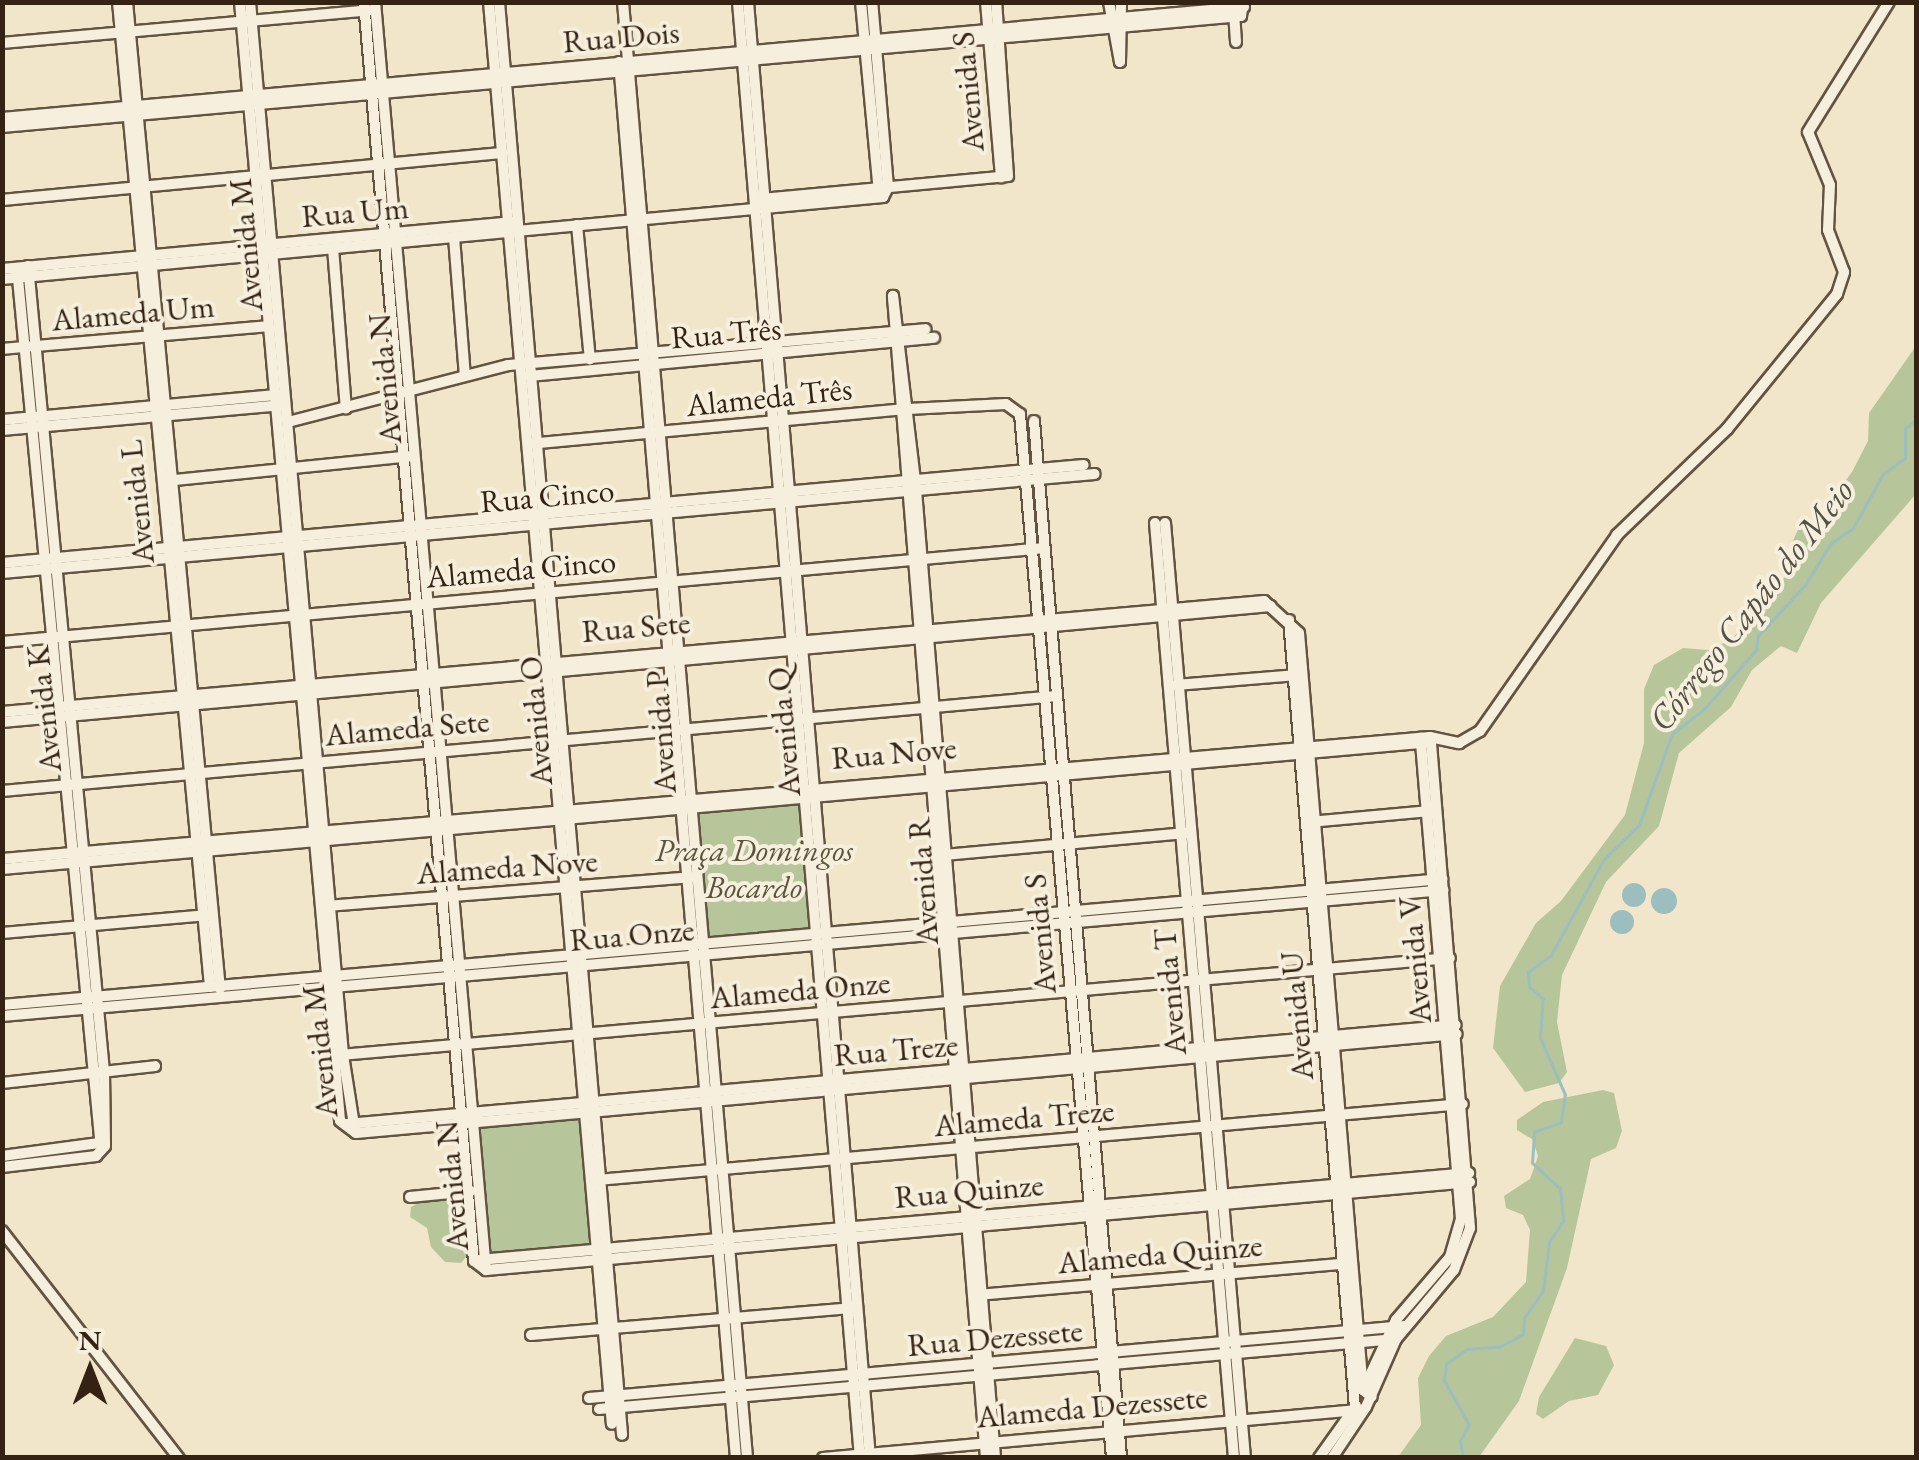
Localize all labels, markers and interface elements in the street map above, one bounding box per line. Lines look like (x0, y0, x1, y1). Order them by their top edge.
street label: Rua Dois (561, 13, 681, 61)
street label: Avenida S (944, 30, 992, 154)
street label: Avenida M (221, 176, 271, 314)
street label: Rua Um (300, 188, 410, 236)
street label: Alameda Um (50, 287, 216, 339)
street label: Rua Três (669, 309, 783, 357)
street label: Avenida N (360, 312, 410, 446)
street label: Alameda Três (684, 369, 854, 425)
street label: Avenida L (111, 438, 163, 566)
street label: Rua Cinco (478, 471, 616, 521)
water label: Córrego Capão do Meio (1640, 471, 1862, 739)
street label: Alameda Cinco (424, 542, 618, 596)
street label: Rua Sete (580, 603, 692, 651)
street label: Avenida K (18, 644, 70, 774)
street label: Avenida O (511, 655, 561, 787)
street label: Avenida Q (759, 666, 809, 798)
street label: Avenida P (638, 669, 684, 795)
street label: Alameda Sete (323, 702, 491, 754)
street label: Rua Nove (830, 728, 958, 778)
street label: Avenida R (899, 816, 947, 946)
park label: Praça Domingos Bocardo (655, 832, 853, 907)
street label: Alameda Nove (415, 842, 599, 892)
street label: Avenida S (1016, 872, 1064, 996)
street label: Avenida V (1390, 895, 1440, 1025)
street label: Rua Onze (568, 910, 696, 960)
street label: Avenida T (1145, 927, 1195, 1057)
street label: Avenida U (1272, 950, 1322, 1082)
street label: Alameda Onze (708, 963, 892, 1017)
street label: Avenida M (294, 982, 346, 1120)
street label: Rua Treze (832, 1025, 960, 1075)
street label: Alameda Treze (932, 1091, 1116, 1145)
street label: Avenida N (427, 1119, 477, 1253)
street label: Rua Quinze (893, 1165, 1045, 1217)
street label: Alameda Quinze (1056, 1226, 1264, 1282)
street label: Rua Dezessete (906, 1311, 1084, 1365)
north arrow (40, 1320, 140, 1420)
text: N (79, 1322, 101, 1358)
street label: Alameda Dezessete (975, 1378, 1209, 1436)

